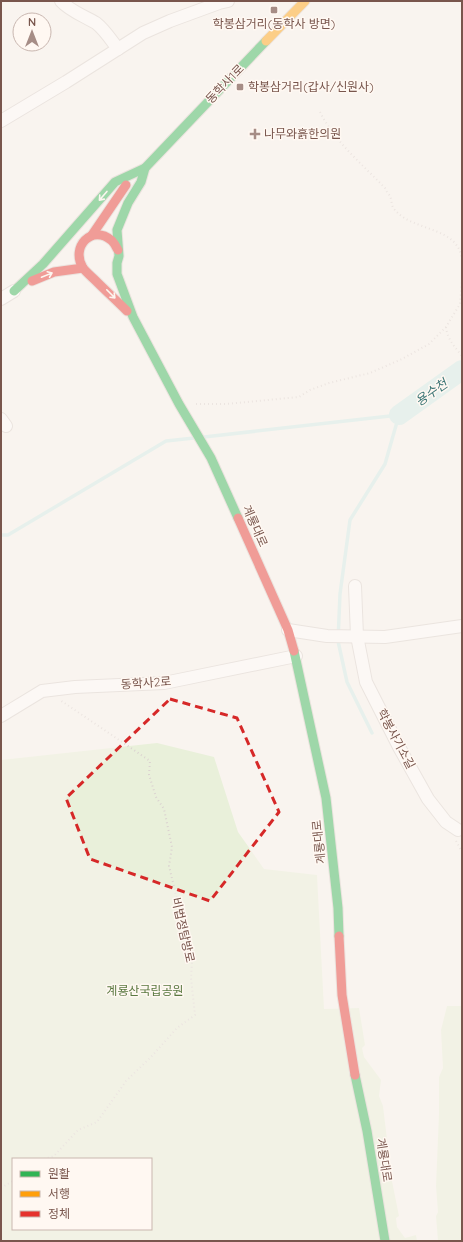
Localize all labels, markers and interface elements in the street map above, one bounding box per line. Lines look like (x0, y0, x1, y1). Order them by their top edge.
marker: 학봉삼거리(동학사 방면) (269, 5, 279, 15)
north arrow (12, 12, 52, 52)
text: N (28, 15, 36, 29)
place label: 학봉삼거리(동학사 방면) (213, 16, 335, 31)
street label: 동학사1로 (202, 61, 247, 106)
place label: 학봉삼거리(갑사/신원사) (248, 79, 374, 94)
marker: 학봉삼거리(갑사/신원사) (235, 82, 245, 92)
place label: 나무와흙한의원 (264, 126, 341, 141)
marker: 나무와흙한의원 (249, 128, 261, 140)
one-way arrow (99, 190, 108, 201)
one-way arrow (40, 270, 52, 278)
one-way arrow (106, 289, 116, 299)
water label: 용수천 (412, 375, 451, 409)
street label: 계룡대로 (240, 503, 271, 549)
street label: 동학사2로 (120, 673, 172, 692)
street label: 학봉사기소길 (374, 706, 419, 772)
street label: 계룡대로 (309, 819, 328, 865)
street label: 비법정탐방로 (169, 896, 198, 964)
park label: 계룡산국립공원 (106, 983, 184, 998)
street label: 계룡대로 (374, 1137, 395, 1183)
legend (12, 1158, 152, 1230)
text: 원활 (48, 1166, 70, 1181)
text: 서행 (48, 1186, 70, 1201)
text: 정체 (48, 1206, 70, 1221)

